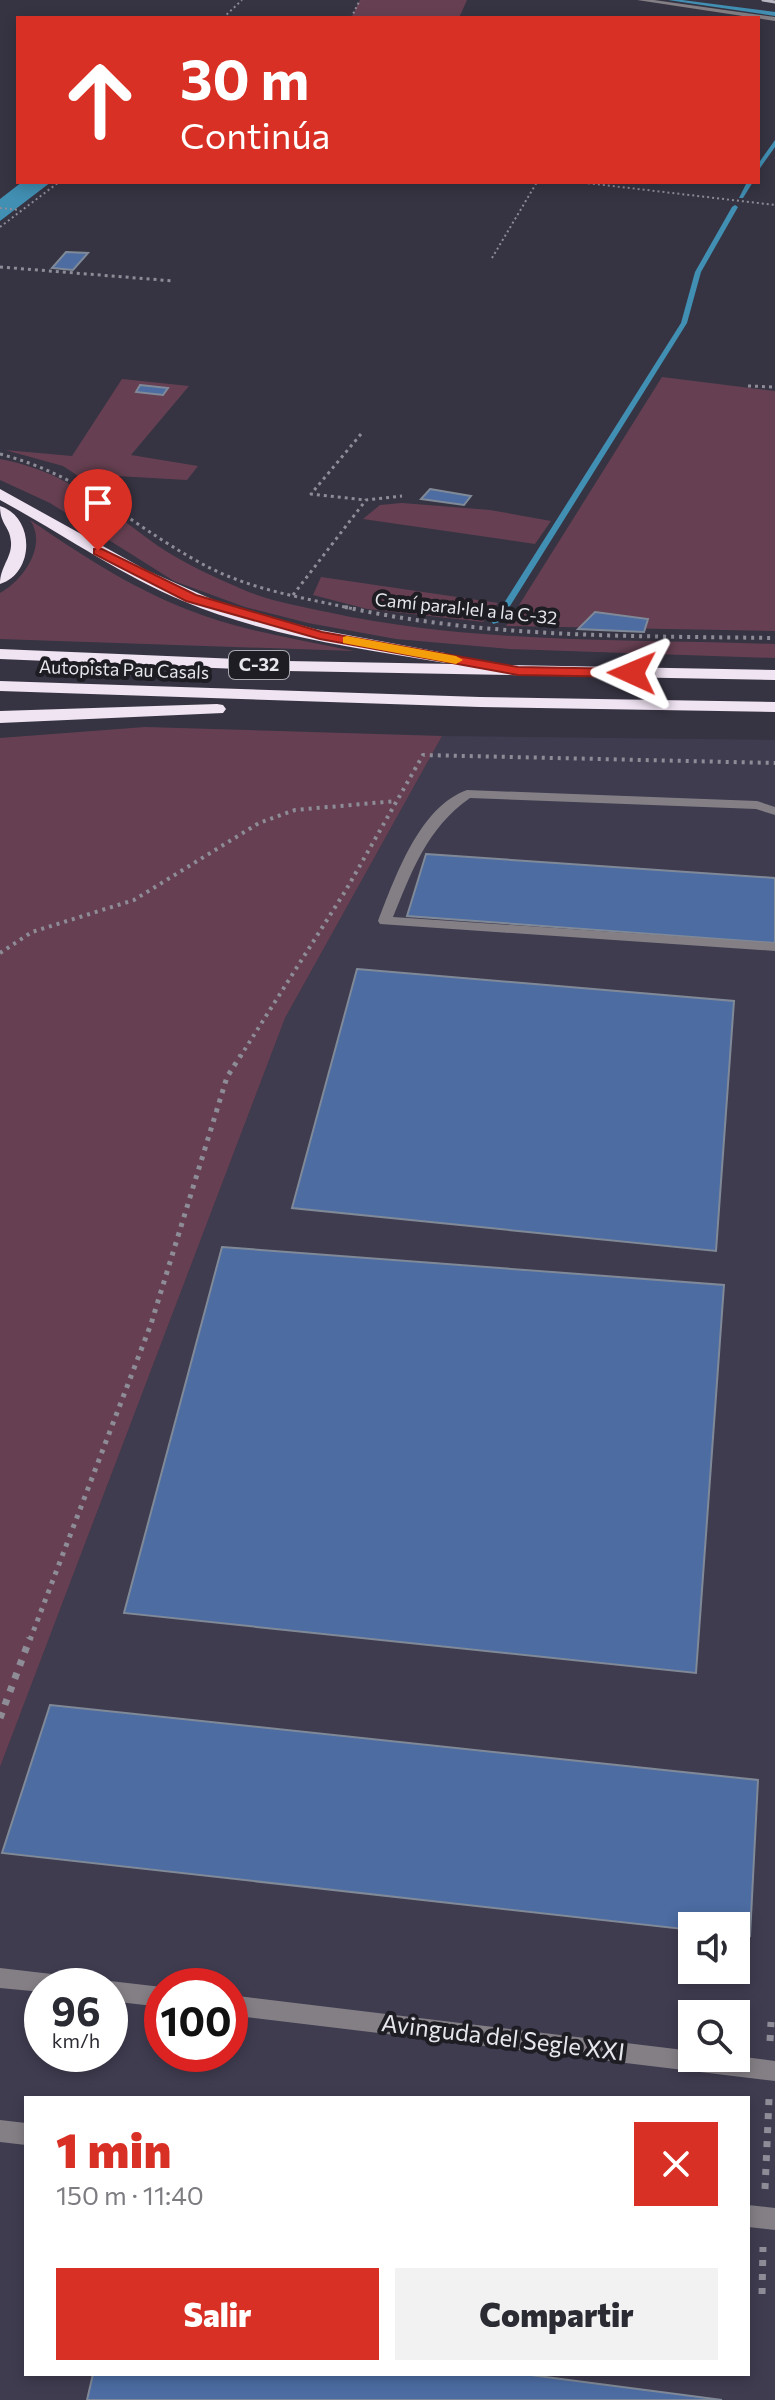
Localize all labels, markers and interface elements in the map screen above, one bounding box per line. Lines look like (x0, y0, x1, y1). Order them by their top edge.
text: 30 m (180, 43, 309, 112)
icon: ahead (48, 48, 152, 152)
text: Continúa (180, 112, 330, 156)
pin (64, 469, 132, 551)
icon: arrive (76, 481, 120, 525)
street label: Camí paral·lel a la C-32 (374, 587, 558, 629)
position arrow (590, 631, 674, 715)
road number: C-32 (229, 651, 289, 679)
street label: Autopista Pau Casals (39, 655, 210, 683)
map controls (678, 1912, 750, 2072)
button: sound (678, 1912, 750, 1984)
speed limit sign: 100 (144, 1968, 248, 2072)
text: 96 (51, 1985, 101, 2034)
button: search (678, 2000, 750, 2072)
street label: Avinguda del Segle XXI (380, 2007, 626, 2066)
text: km/h (52, 2028, 100, 2052)
text: 1 min (56, 2119, 171, 2178)
button: close (634, 2122, 718, 2206)
text: 150 m · 11:40 (56, 2179, 204, 2210)
button: Salir (56, 2268, 379, 2360)
button: Compartir (395, 2268, 718, 2360)

